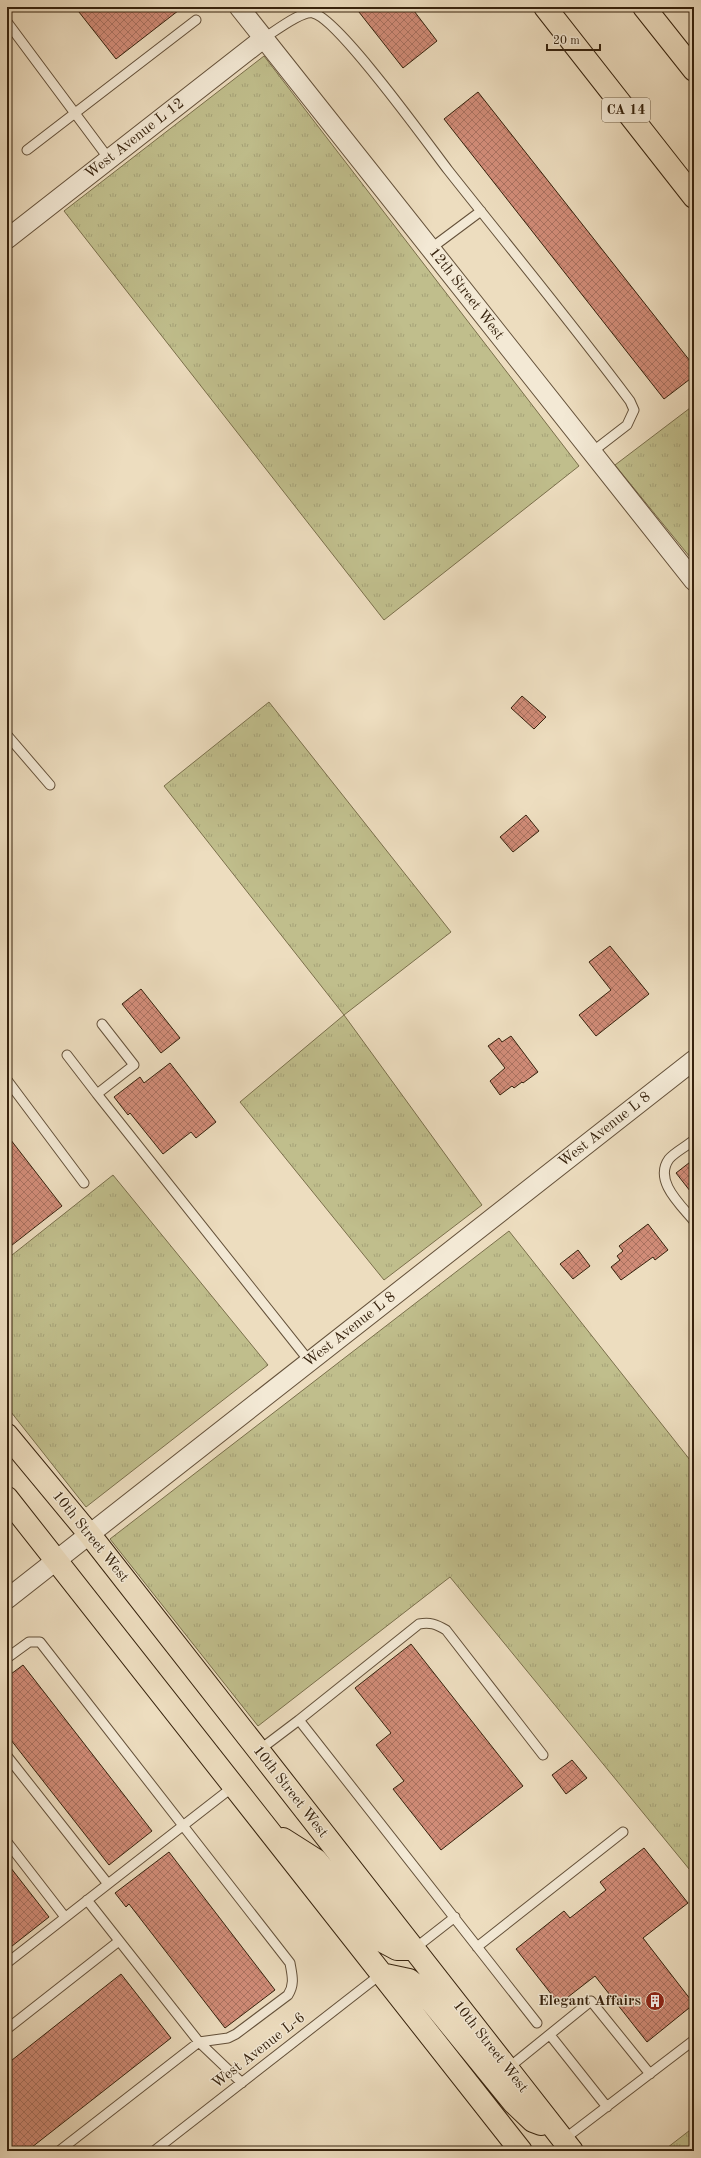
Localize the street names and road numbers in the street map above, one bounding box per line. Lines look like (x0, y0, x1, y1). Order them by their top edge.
street label: West Avenue L 12 (83, 96, 187, 182)
road number: CA 14 (602, 98, 650, 122)
street label: 12th Street West (426, 245, 506, 343)
street label: West Avenue L 8 (556, 1090, 654, 1170)
street label: West Avenue L 8 (301, 1290, 399, 1370)
street label: 10th Street West (49, 1489, 131, 1585)
street label: 10th Street West (250, 1743, 330, 1841)
street label: 10th Street West (450, 1998, 530, 2096)
street label: West Avenue L-6 (210, 2010, 308, 2092)

